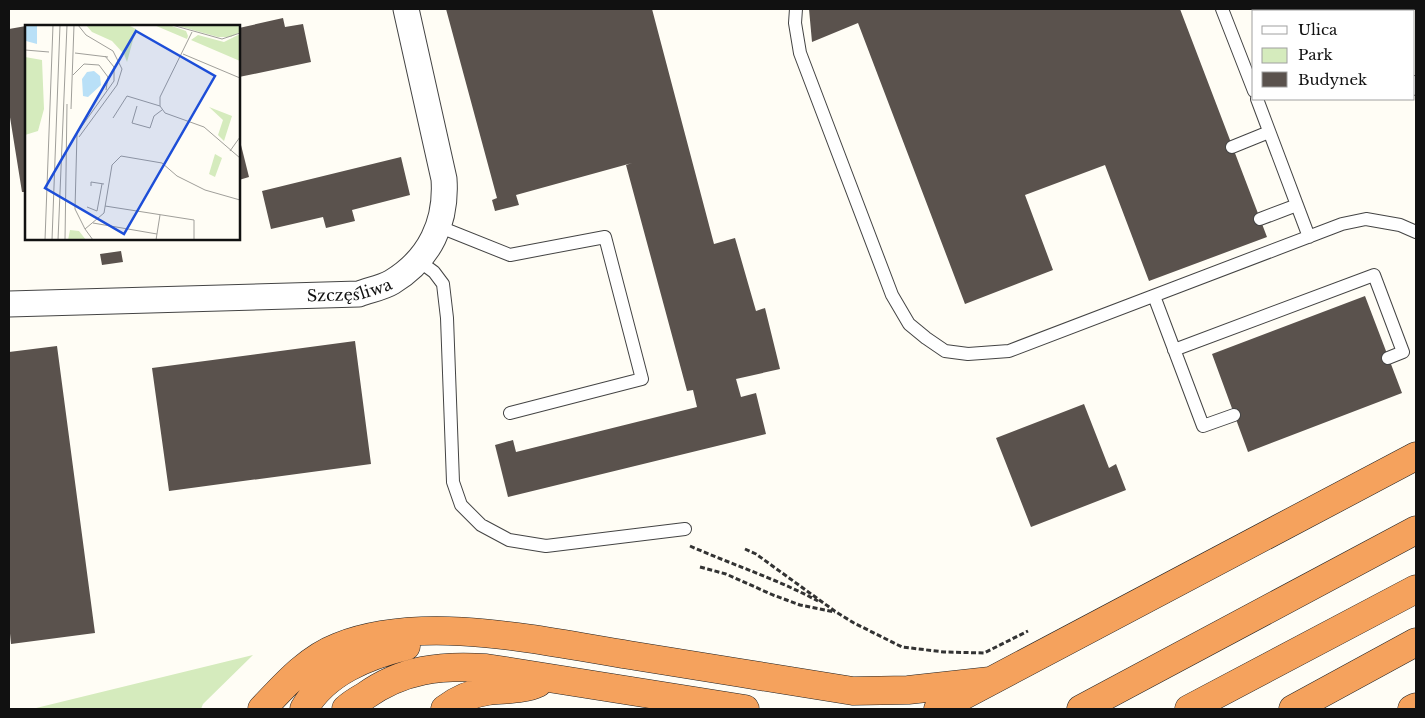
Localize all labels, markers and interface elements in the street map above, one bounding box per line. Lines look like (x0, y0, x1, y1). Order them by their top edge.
legend (1252, 10, 1415, 100)
text: Ulica (1298, 20, 1338, 39)
inset map (25, 25, 240, 240)
text: Park (1298, 45, 1334, 64)
text: Budynek (1298, 70, 1368, 89)
street label: Szczęśliwa (307, 274, 395, 305)

